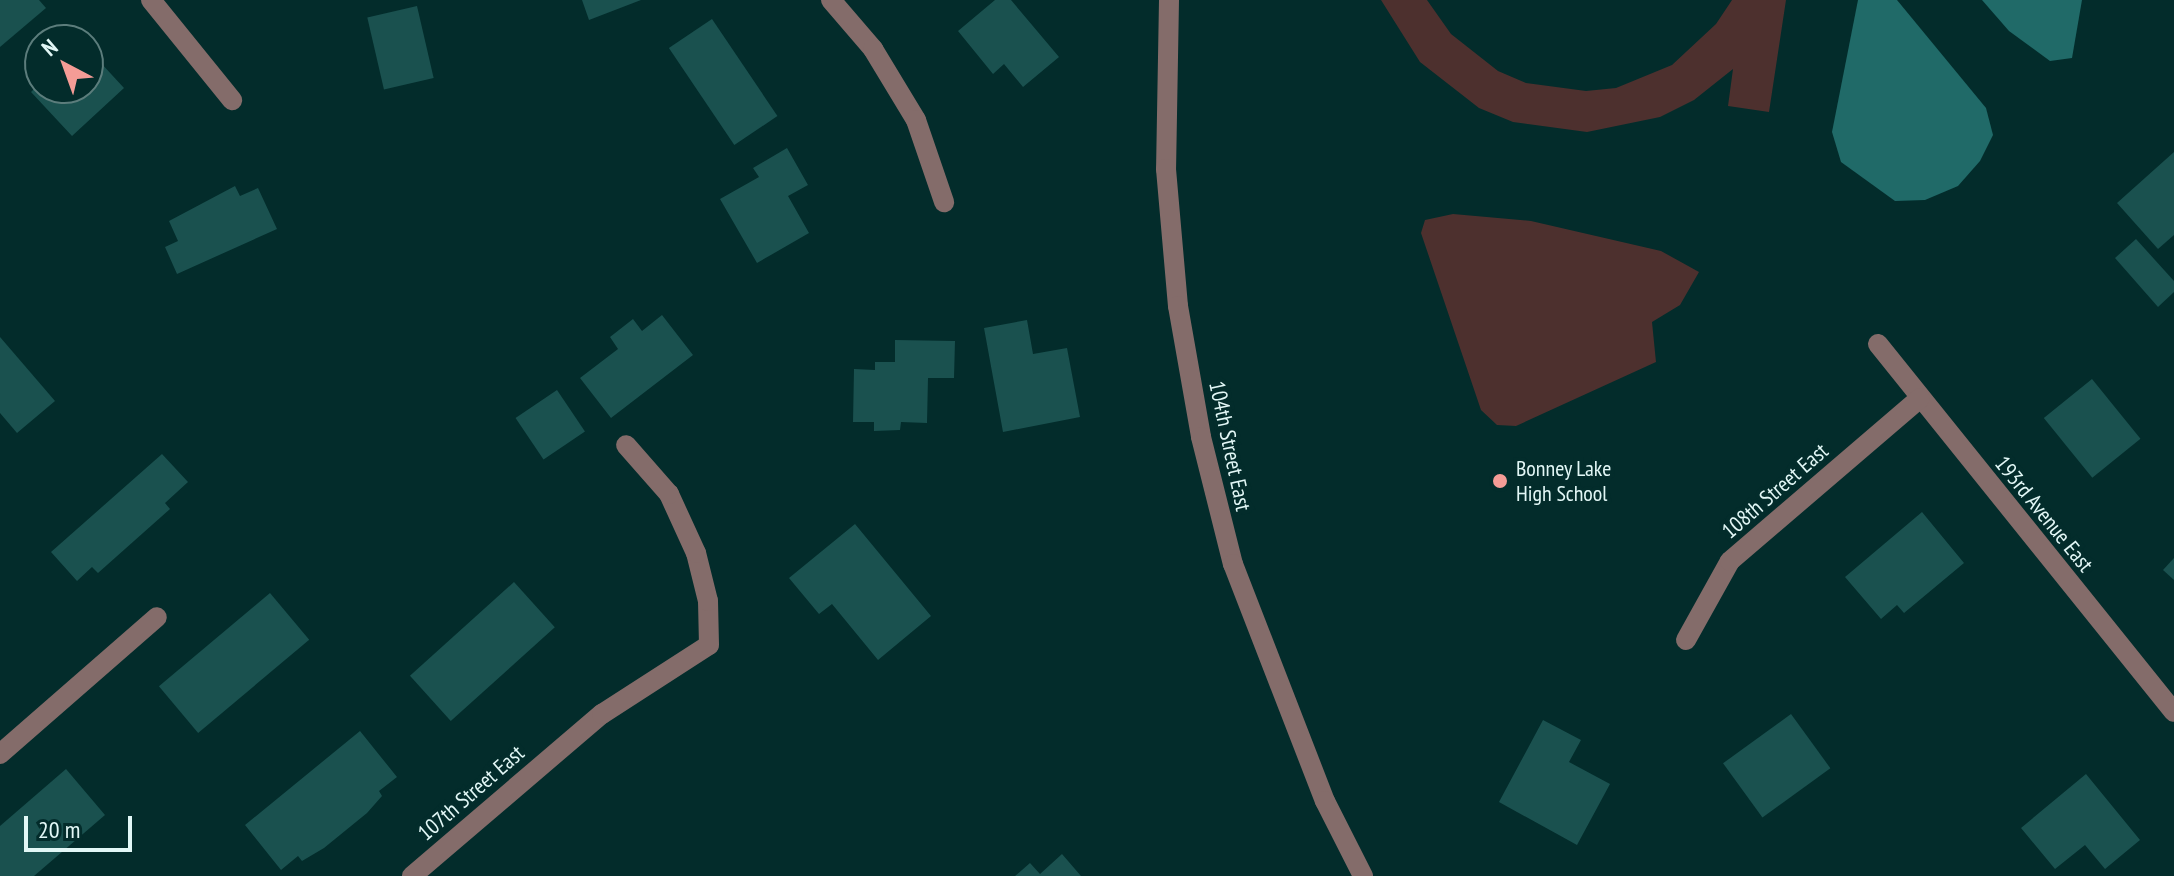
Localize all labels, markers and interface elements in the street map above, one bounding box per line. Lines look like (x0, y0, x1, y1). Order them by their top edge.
north arrow (24, 24, 104, 104)
text: N (36, 33, 63, 62)
street label: 104th Street East (1203, 379, 1257, 513)
street label: 108th Street East (1717, 438, 1833, 544)
street label: 193rd Avenue East (1989, 451, 2099, 577)
place label: Bonney Lake High School (1516, 455, 1612, 506)
marker: Bonney Lake High School (1491, 472, 1509, 490)
street label: 107th Street East (413, 740, 529, 846)
scale bar (28, 800, 136, 850)
text: 20 m (38, 814, 80, 845)

